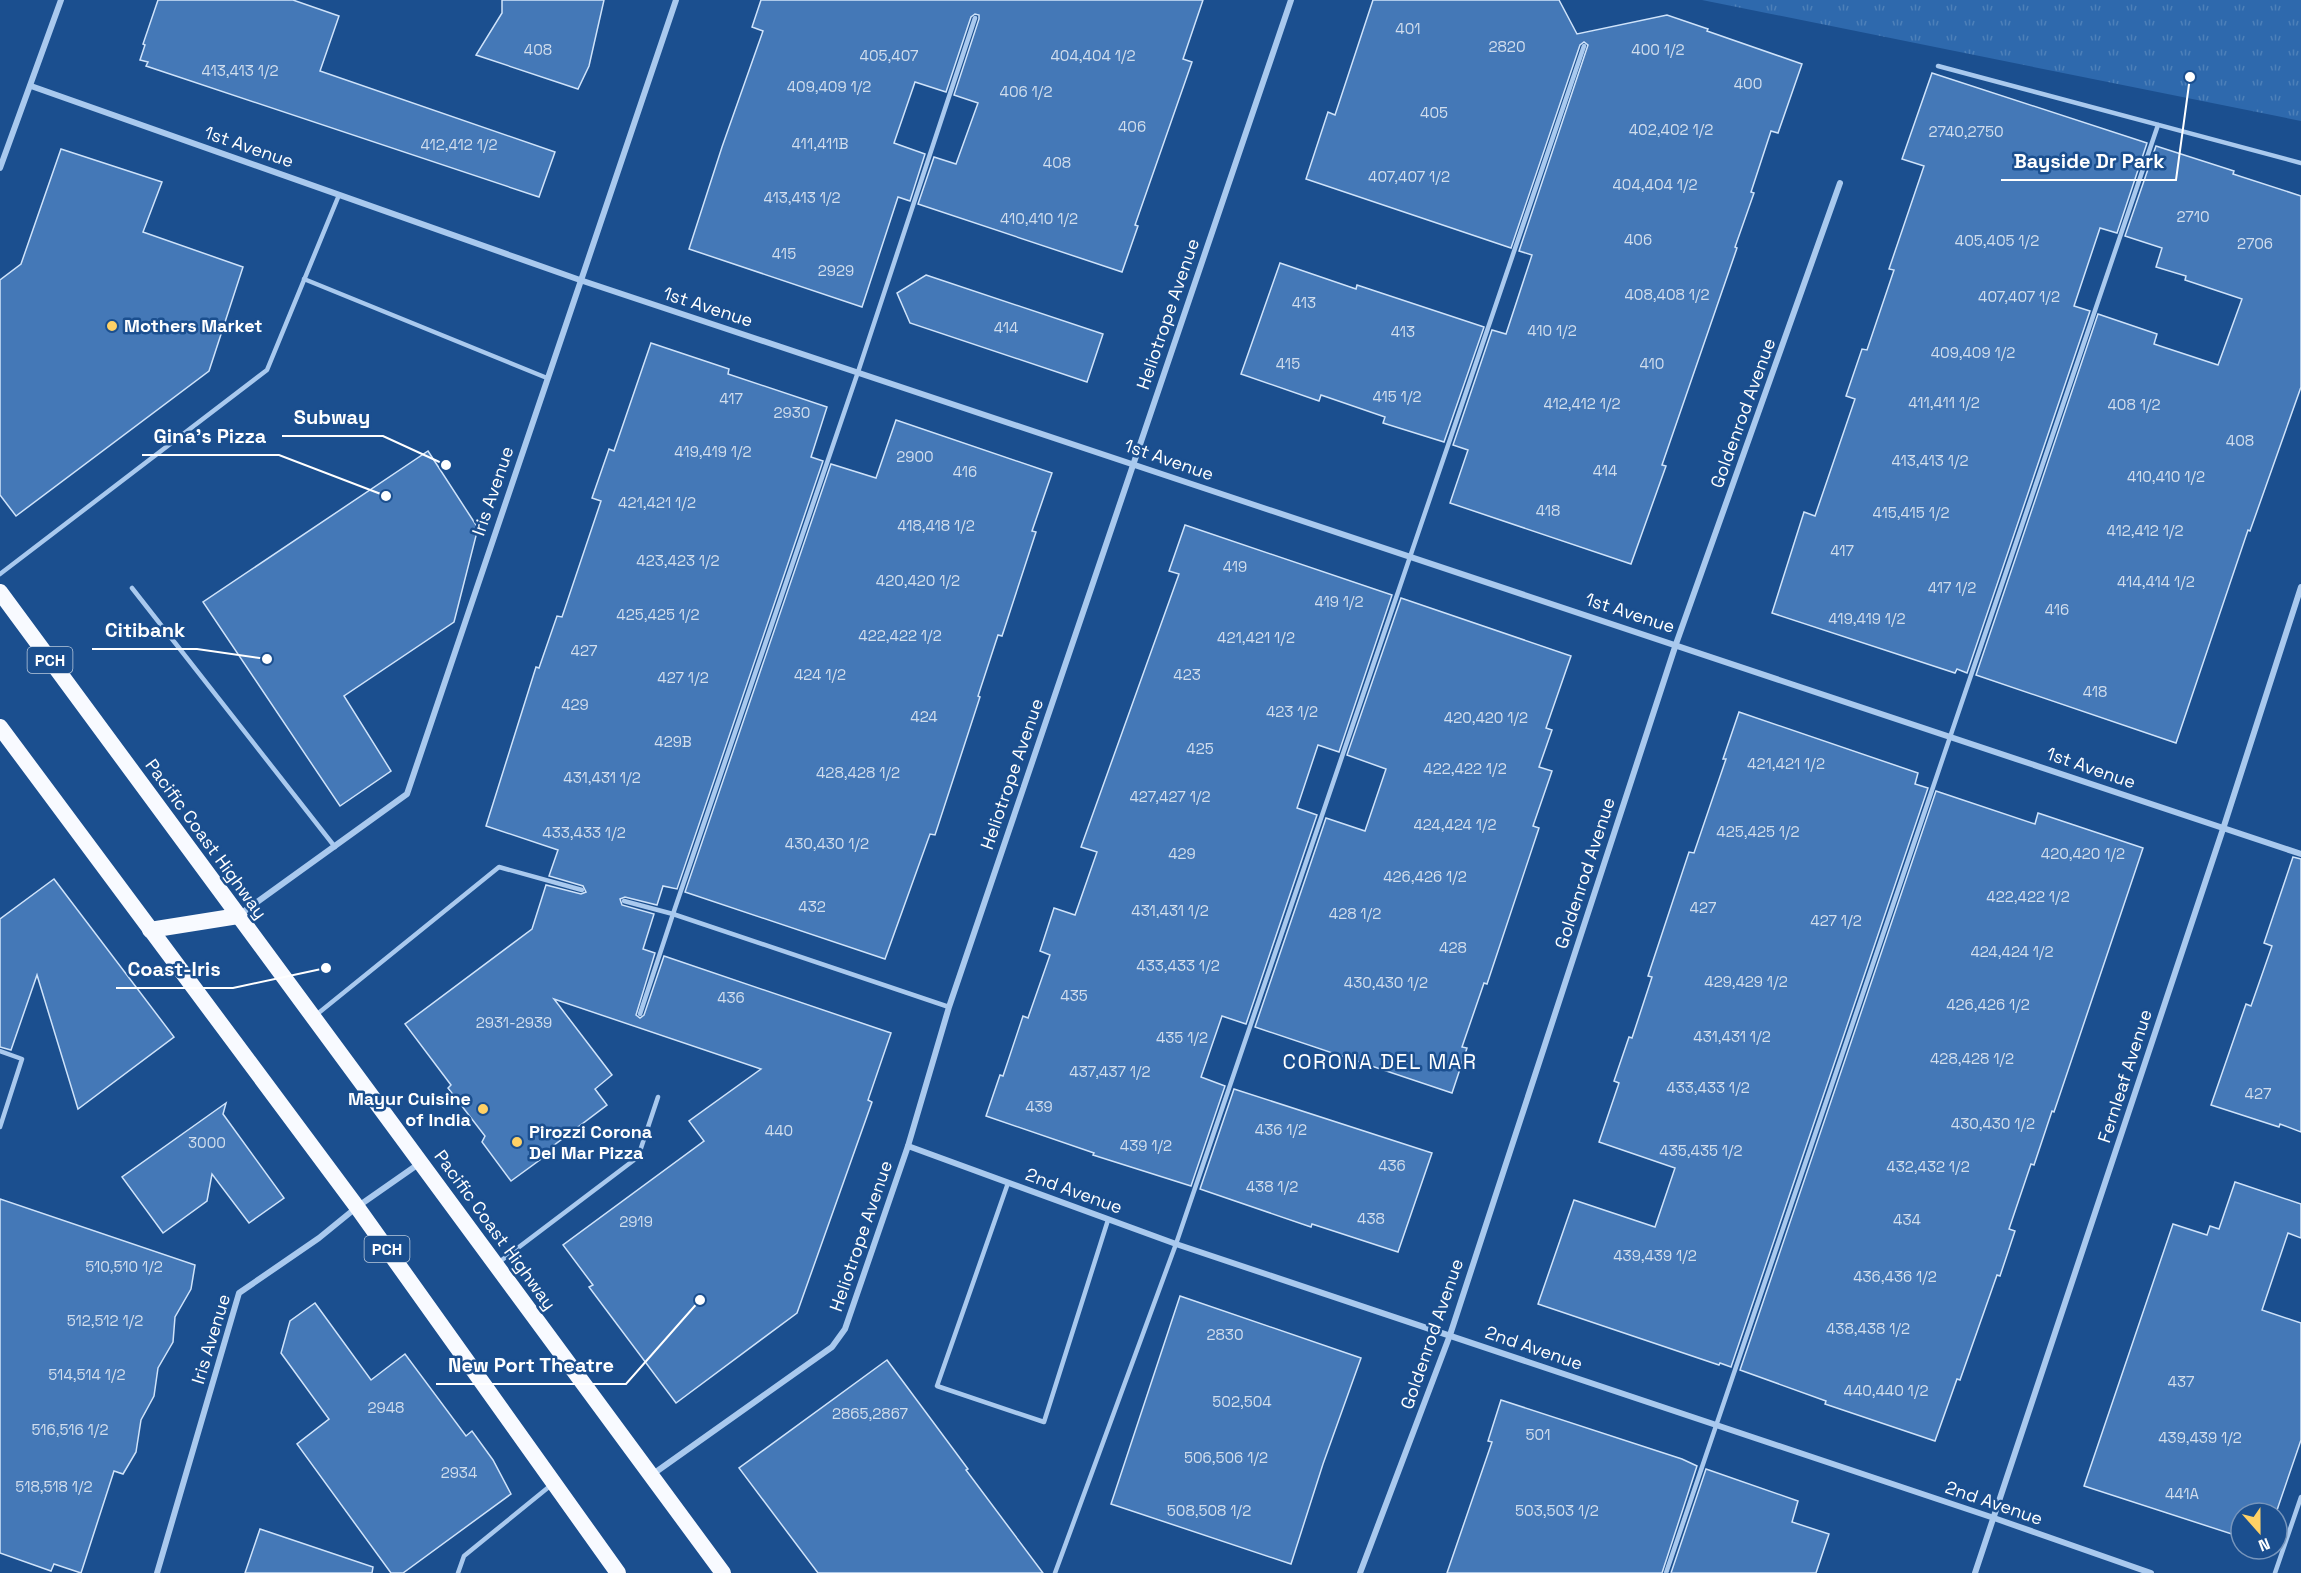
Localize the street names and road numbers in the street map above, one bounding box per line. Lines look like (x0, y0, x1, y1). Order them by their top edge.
street label: 1st Avenue (201, 121, 297, 173)
street label: Heliotrope Avenue (1131, 235, 1204, 392)
street label: 1st Avenue (660, 281, 756, 332)
street label: Goldenrod Avenue (1705, 335, 1780, 491)
street label: 1st Avenue (1121, 434, 1217, 486)
street label: Iris Avenue (467, 443, 519, 539)
street label: 1st Avenue (1582, 587, 1678, 638)
road number: PCH (28, 647, 72, 673)
street label: Heliotrope Avenue (975, 695, 1048, 852)
street label: 1st Avenue (2043, 742, 2139, 794)
street label: Pacific Coast Highway (141, 754, 272, 923)
street label: Goldenrod Avenue (1549, 794, 1620, 951)
street label: Fernleaf Avenue (2092, 1006, 2157, 1145)
street label: Pacific Coast Highway (430, 1145, 561, 1314)
street label: Heliotrope Avenue (824, 1157, 897, 1314)
street label: 2nd Avenue (1023, 1162, 1126, 1219)
road number: PCH (364, 1236, 410, 1262)
street label: Goldenrod Avenue (1395, 1255, 1468, 1412)
street label: Iris Avenue (186, 1291, 235, 1387)
street label: 2nd Avenue (1482, 1320, 1586, 1375)
street label: 2nd Avenue (1942, 1475, 2046, 1530)

